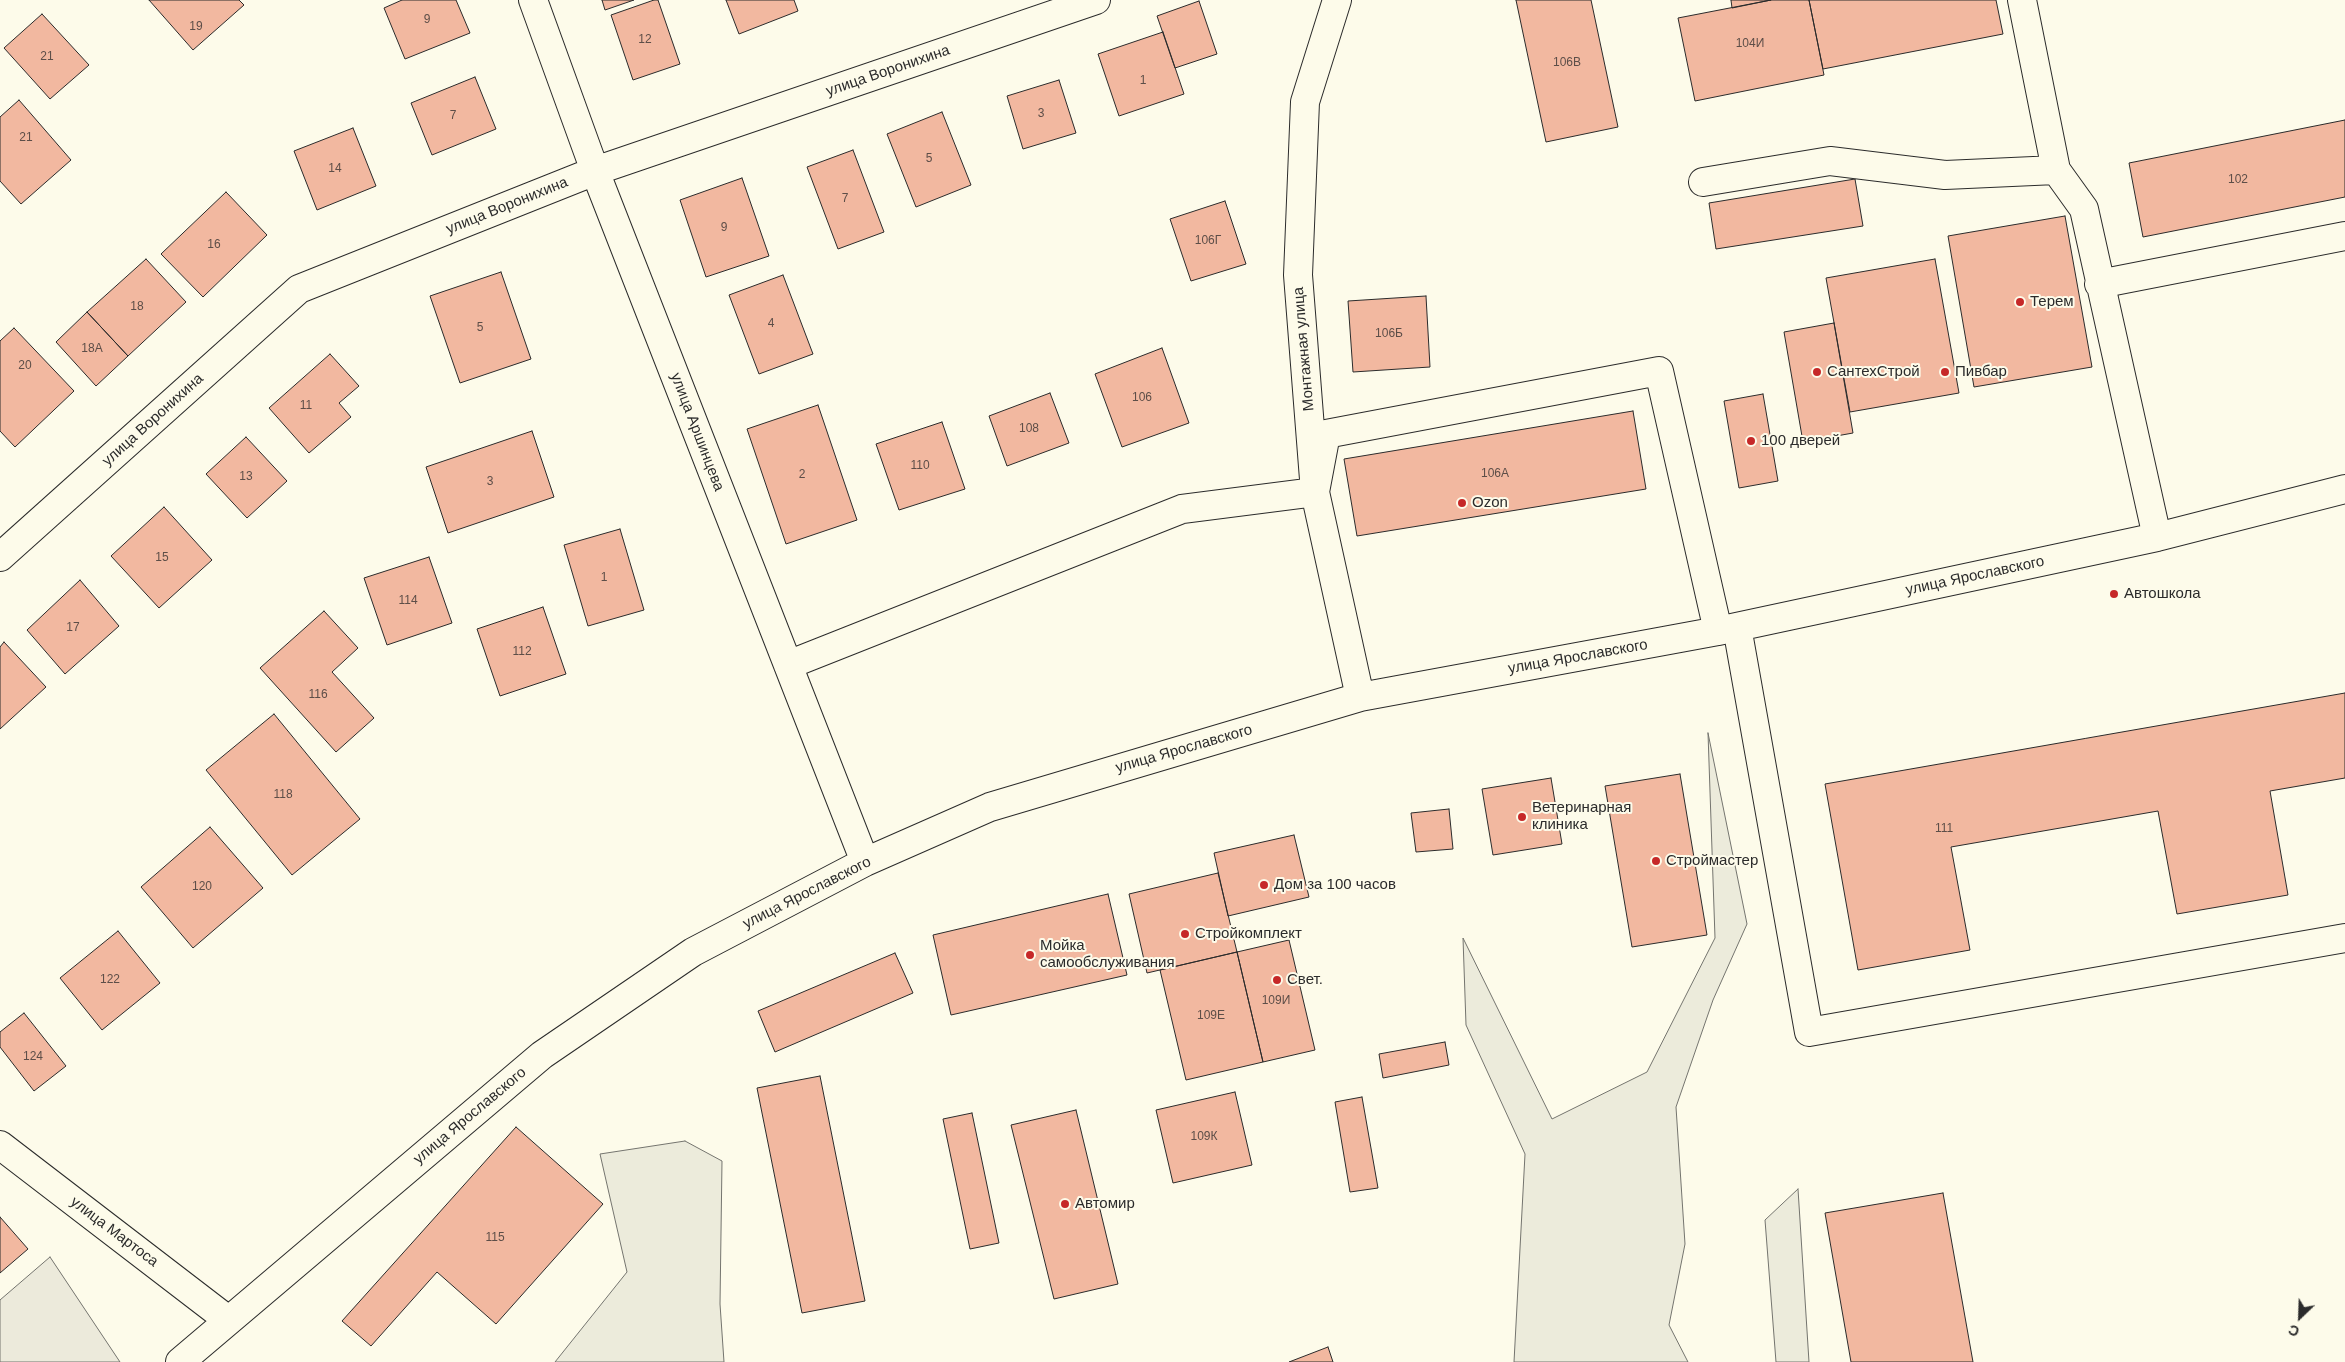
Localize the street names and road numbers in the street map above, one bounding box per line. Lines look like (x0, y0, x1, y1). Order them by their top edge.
street label: улица Воронихина (824, 41, 952, 101)
street label: улица Воронихина (444, 173, 570, 239)
street label: Монтажная улица (1290, 286, 1318, 412)
street label: улица Воронихина (99, 370, 207, 470)
street label: улица Аршинцева (666, 370, 728, 494)
street label: улица Ярославского (1904, 553, 2046, 599)
street label: улица Ярославского (1507, 636, 1649, 678)
street label: улица Ярославского (1114, 721, 1254, 777)
street label: улица Ярославского (740, 853, 874, 933)
street label: улица Ярославского (410, 1064, 530, 1168)
street label: улица Мартоса (67, 1193, 161, 1271)

